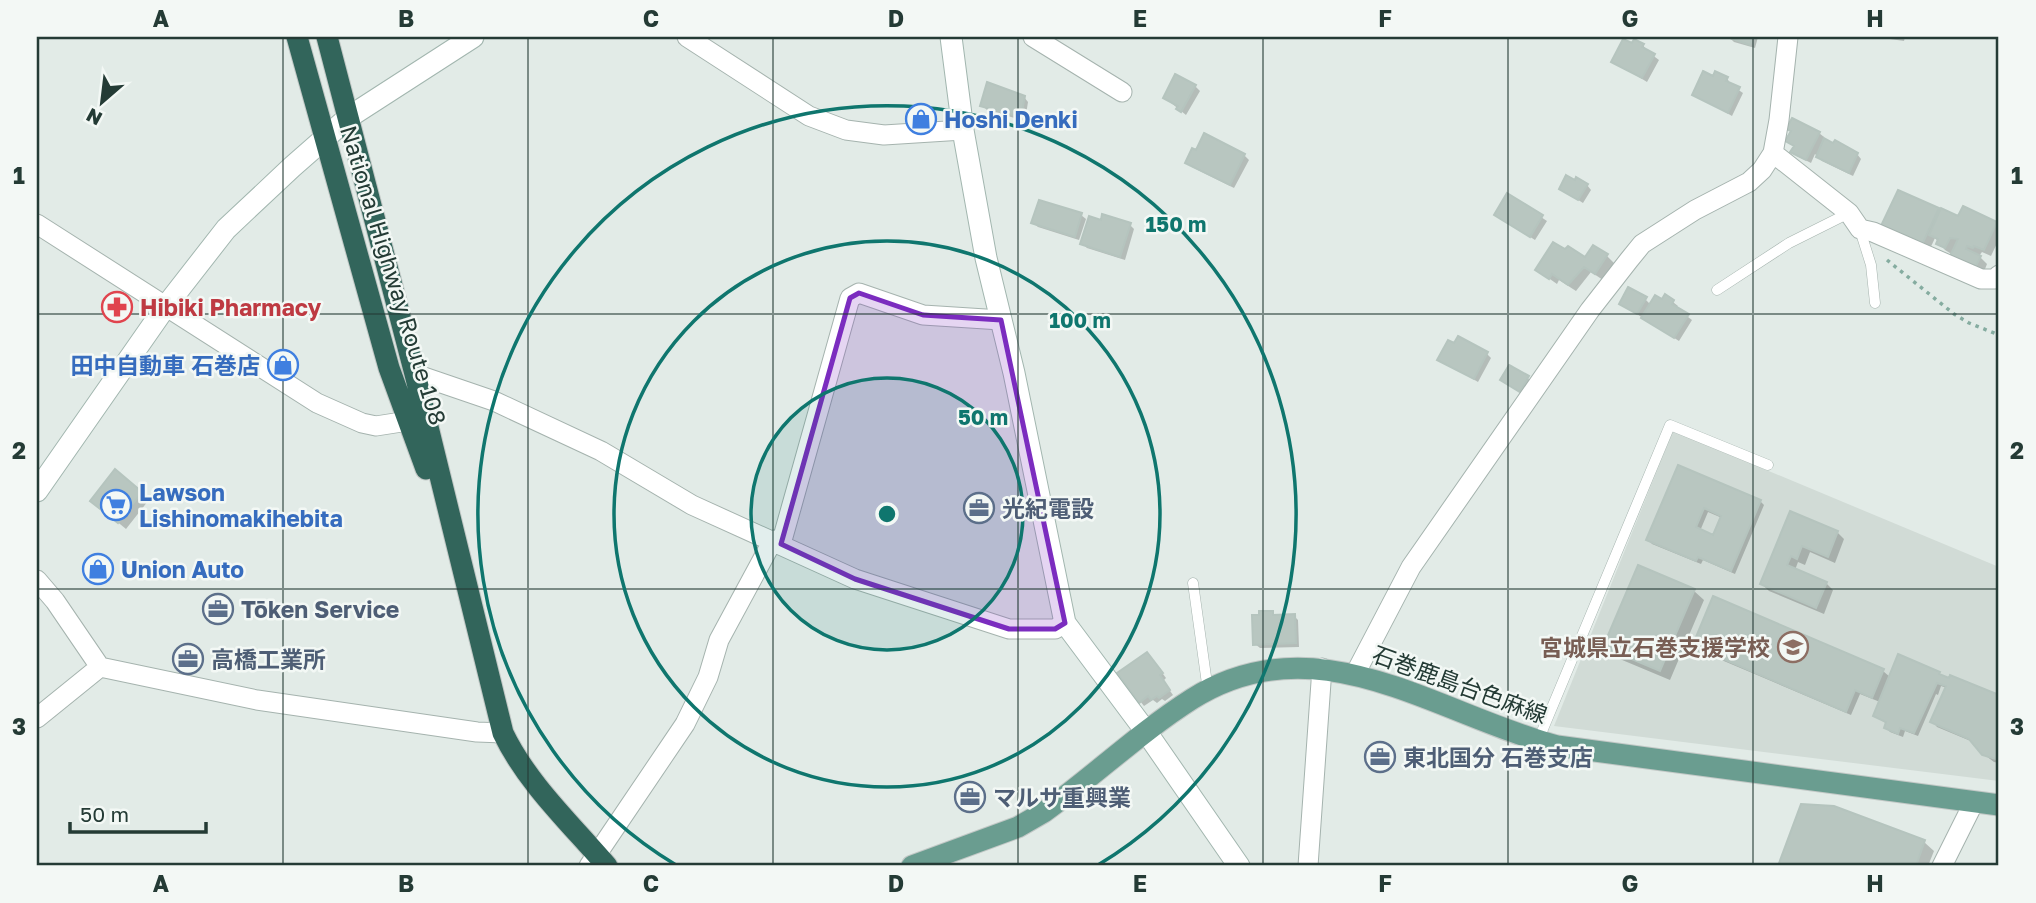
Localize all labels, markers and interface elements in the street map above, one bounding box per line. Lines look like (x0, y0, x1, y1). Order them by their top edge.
text: A (153, 4, 170, 32)
text: B (398, 4, 414, 32)
text: C (643, 4, 659, 32)
text: D (888, 4, 904, 32)
text: E (1133, 4, 1147, 32)
text: F (1378, 4, 1392, 32)
text: G (1622, 4, 1638, 32)
text: H (1866, 4, 1884, 32)
north arrow (66, 66, 136, 136)
shop icon: Hoshi Denki (904, 102, 938, 136)
text: N (82, 104, 106, 131)
place label: Hoshi Denki (944, 105, 1078, 133)
street label: National Highway Route 108 (335, 122, 453, 428)
text: 1 (13, 161, 25, 189)
text: 1 (2011, 161, 2023, 189)
text: 150 m (1146, 211, 1206, 237)
pharmacy icon: Hibiki Pharmacy (100, 290, 134, 324)
place label: Hibiki Pharmacy (140, 293, 322, 321)
text: 100 m (1049, 307, 1111, 333)
shop icon: 田中自動車 石巻店 (266, 348, 300, 382)
place label: 田中自動車 石巻店 (70, 351, 260, 379)
text: 50 m (958, 404, 1008, 430)
text: 2 (12, 436, 26, 464)
text: 2 (2010, 436, 2024, 464)
place label: Lawson Lishinomakihebita (139, 478, 343, 532)
supermarket icon: Lawson Lishinomakihebita (99, 488, 133, 522)
office icon: 光紀電設 (962, 491, 996, 525)
place label: 光紀電設 (1002, 494, 1094, 522)
centre of rings (875, 502, 899, 526)
shop icon: Union Auto (81, 552, 115, 586)
place label: Union Auto (121, 555, 244, 583)
office icon: Tōken Service (201, 592, 235, 626)
place label: Tōken Service (241, 595, 399, 623)
school or university icon: 宮城県立石巻支援学校 (1776, 630, 1810, 664)
place label: 宮城県立石巻支援学校 (1540, 633, 1770, 661)
street label: 石巻鹿島台色麻線 (1369, 639, 1551, 729)
office icon: 高橋工業所 (171, 642, 205, 676)
place label: 高橋工業所 (211, 645, 326, 673)
text: 3 (12, 712, 26, 740)
text: 3 (2010, 712, 2024, 740)
office icon: 東北国分 石巻支店 (1363, 740, 1397, 774)
place label: 東北国分 石巻支店 (1403, 743, 1593, 771)
office icon: マルサ重興業 (953, 780, 987, 814)
place label: マルサ重興業 (993, 783, 1131, 811)
scale bar (70, 791, 206, 835)
text: 50 m (80, 801, 129, 827)
text: A (153, 869, 170, 897)
text: B (398, 869, 414, 897)
text: C (643, 869, 659, 897)
text: D (888, 869, 904, 897)
text: E (1133, 869, 1147, 897)
text: F (1378, 869, 1392, 897)
text: G (1622, 869, 1638, 897)
text: H (1866, 869, 1884, 897)

